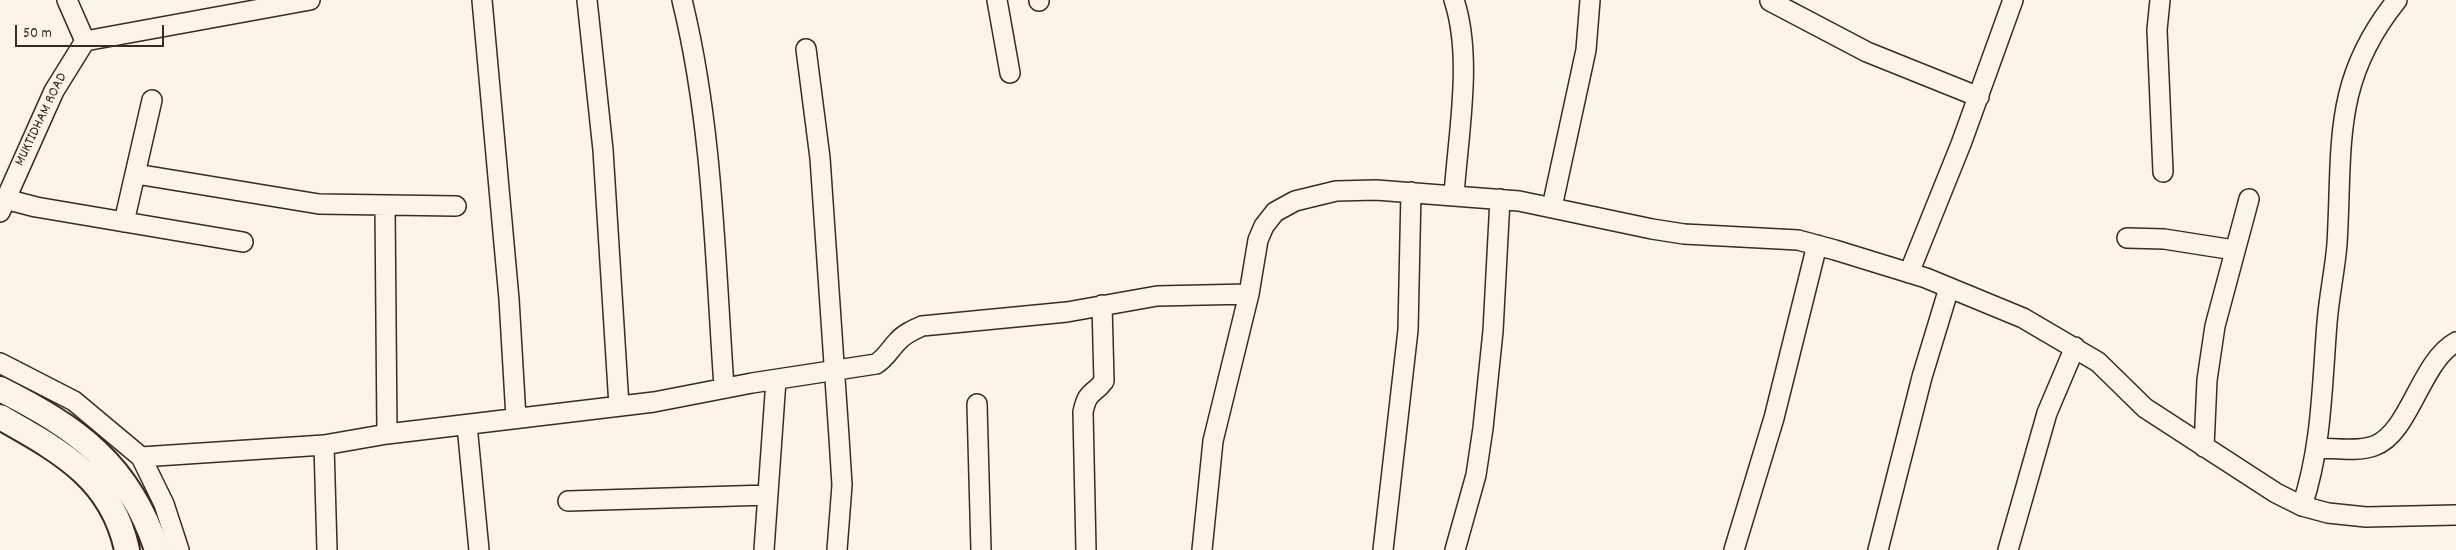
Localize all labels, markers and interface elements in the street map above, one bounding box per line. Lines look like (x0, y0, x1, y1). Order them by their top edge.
scale bar (18, 15, 166, 47)
text: 50 m (23, 23, 52, 45)
street label: MUKTIDHAM ROAD (12, 71, 72, 169)

